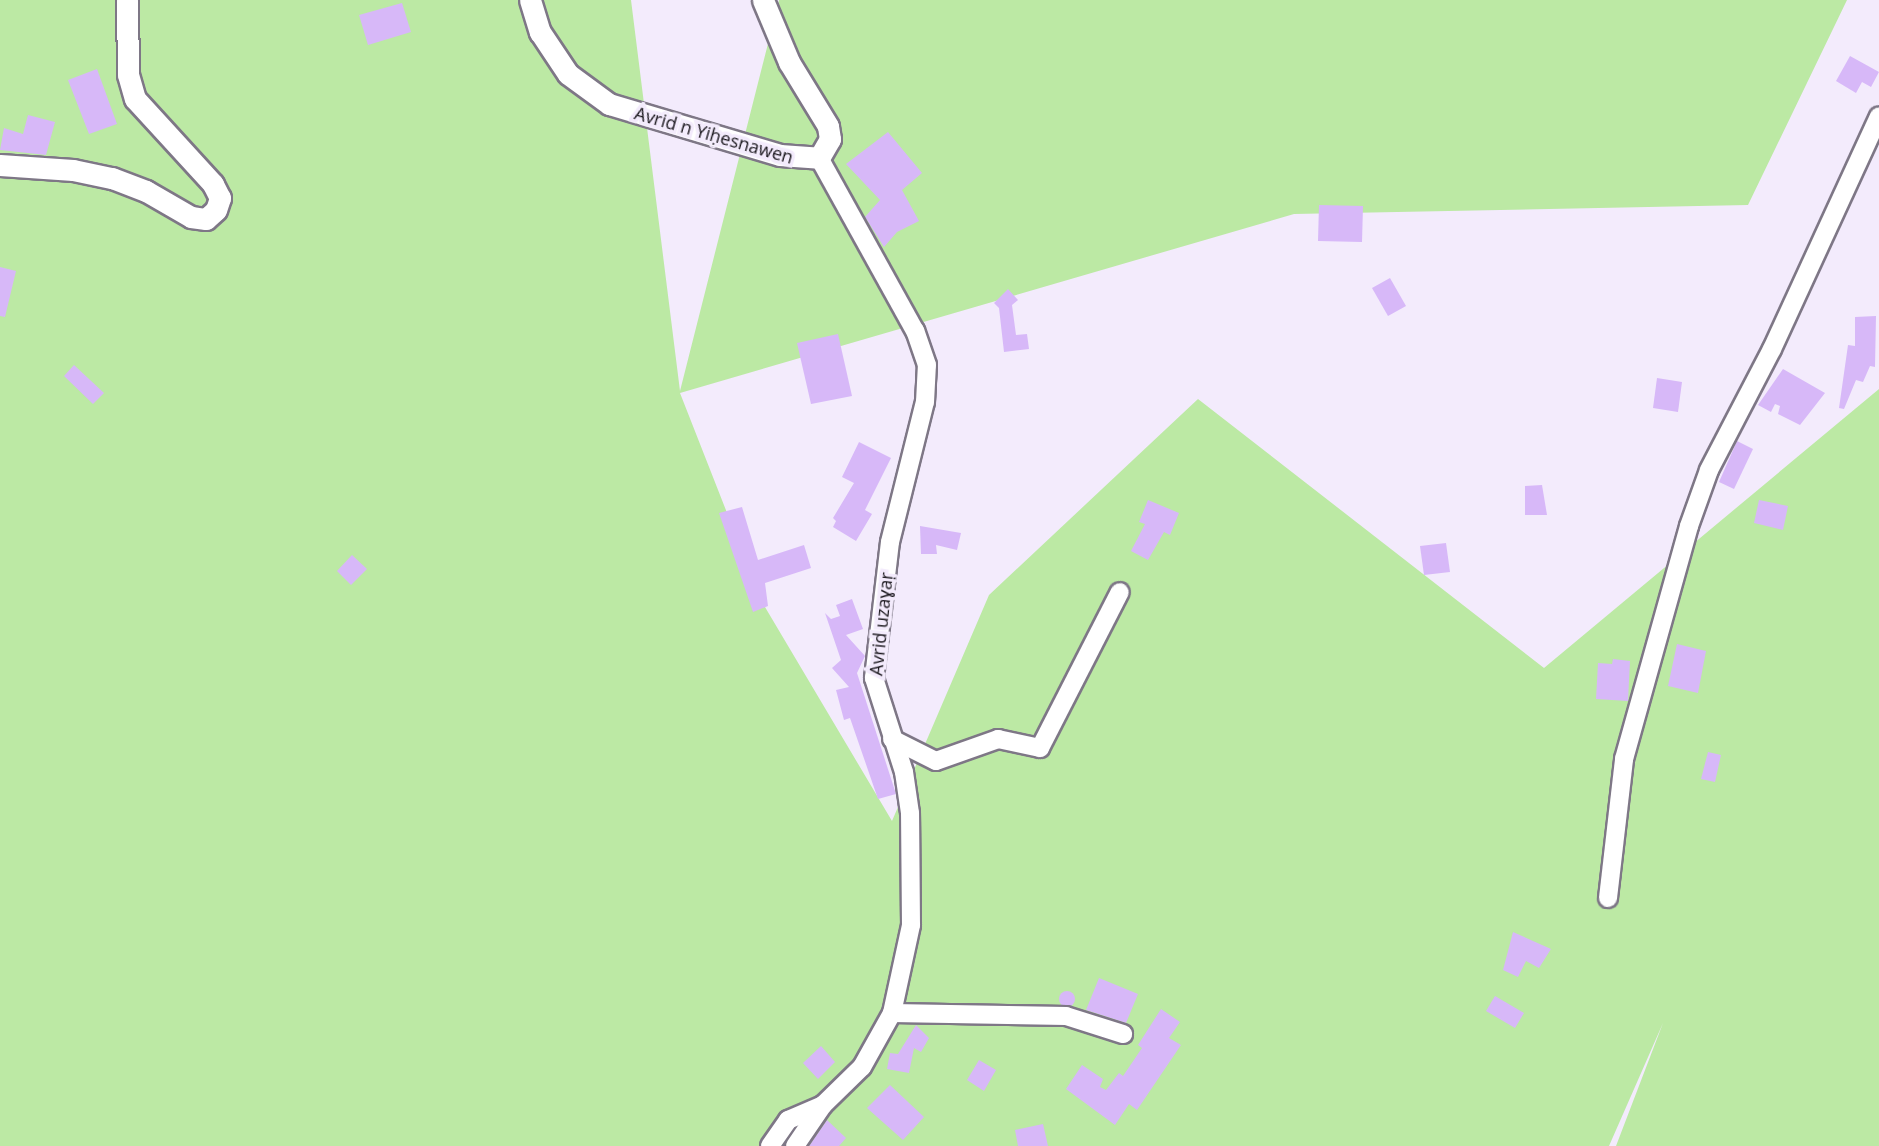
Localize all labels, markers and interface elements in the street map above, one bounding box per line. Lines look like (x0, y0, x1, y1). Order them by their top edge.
street label: Avrid n Yiḥesnawen (632, 102, 796, 168)
street label: Avrid uzaɣaṛ (865, 571, 897, 677)

